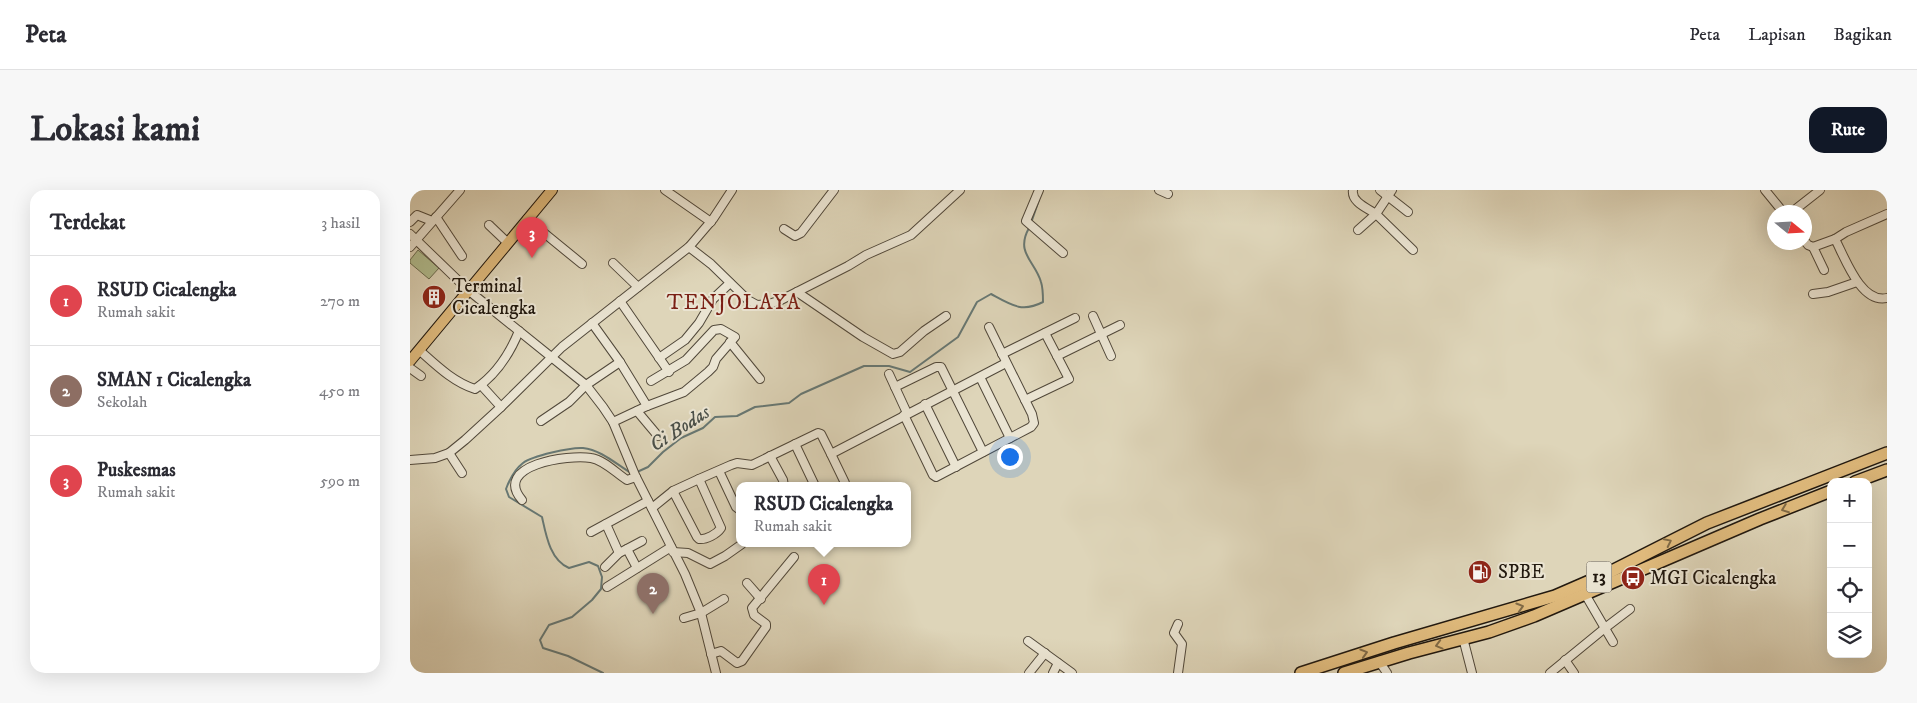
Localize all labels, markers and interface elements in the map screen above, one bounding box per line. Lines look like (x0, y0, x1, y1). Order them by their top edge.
text: Peta (25, 20, 66, 50)
text: Peta (1689, 24, 1720, 46)
text: Lapisan (1748, 24, 1806, 46)
text: Bagikan (1834, 24, 1892, 46)
button: Rute (1809, 107, 1887, 153)
text: Lokasi kami (30, 108, 200, 152)
north arrow (1767, 205, 1812, 250)
text: Terdekat (50, 210, 125, 236)
text: 3 hasil (321, 213, 360, 233)
pin: 3 (516, 217, 548, 258)
place label: Terminal Cicalengka (452, 275, 536, 320)
text: RSUD Cicalengka (97, 279, 236, 302)
building icon: Terminal Cicalengka (421, 284, 447, 310)
district label: TENJOLAYA (667, 290, 801, 316)
text: 1 (63, 291, 69, 311)
text: 270 m (320, 291, 360, 311)
text: Rumah sakit (97, 302, 175, 322)
text: SMAN 1 Cicalengka (97, 369, 251, 392)
text: 2 (62, 381, 70, 401)
text: 450 m (319, 381, 360, 401)
text: Sekolah (97, 392, 148, 412)
water label: Ci Bodas (645, 400, 716, 458)
your location (997, 444, 1023, 470)
text: Puskesmas (97, 459, 176, 482)
text: 3 (63, 471, 69, 491)
text: 590 m (320, 471, 360, 491)
map controls (1827, 478, 1872, 658)
button: + (1827, 478, 1872, 523)
text: Rumah sakit (97, 482, 175, 502)
popup (736, 482, 911, 547)
text: RSUD Cicalengka (754, 493, 893, 516)
one-way arrow (1781, 503, 1790, 513)
text: Rumah sakit (754, 516, 832, 536)
button: − (1827, 523, 1872, 568)
one-way arrow (1663, 537, 1672, 548)
fuel station icon: SPBE (1467, 559, 1493, 585)
place label: SPBE (1498, 561, 1544, 584)
road number: 13 (1586, 562, 1612, 592)
pin: 1 (808, 564, 840, 605)
bus stop icon: MGI Cicalengka (1620, 565, 1646, 591)
place label: MGI Cicalengka (1650, 567, 1776, 590)
button: locate (1827, 568, 1872, 613)
pin: 2 (637, 573, 669, 614)
one-way arrow (1515, 603, 1524, 613)
button: layers (1827, 613, 1872, 658)
one-way arrow (1435, 639, 1444, 650)
one-way arrow (1359, 648, 1368, 658)

